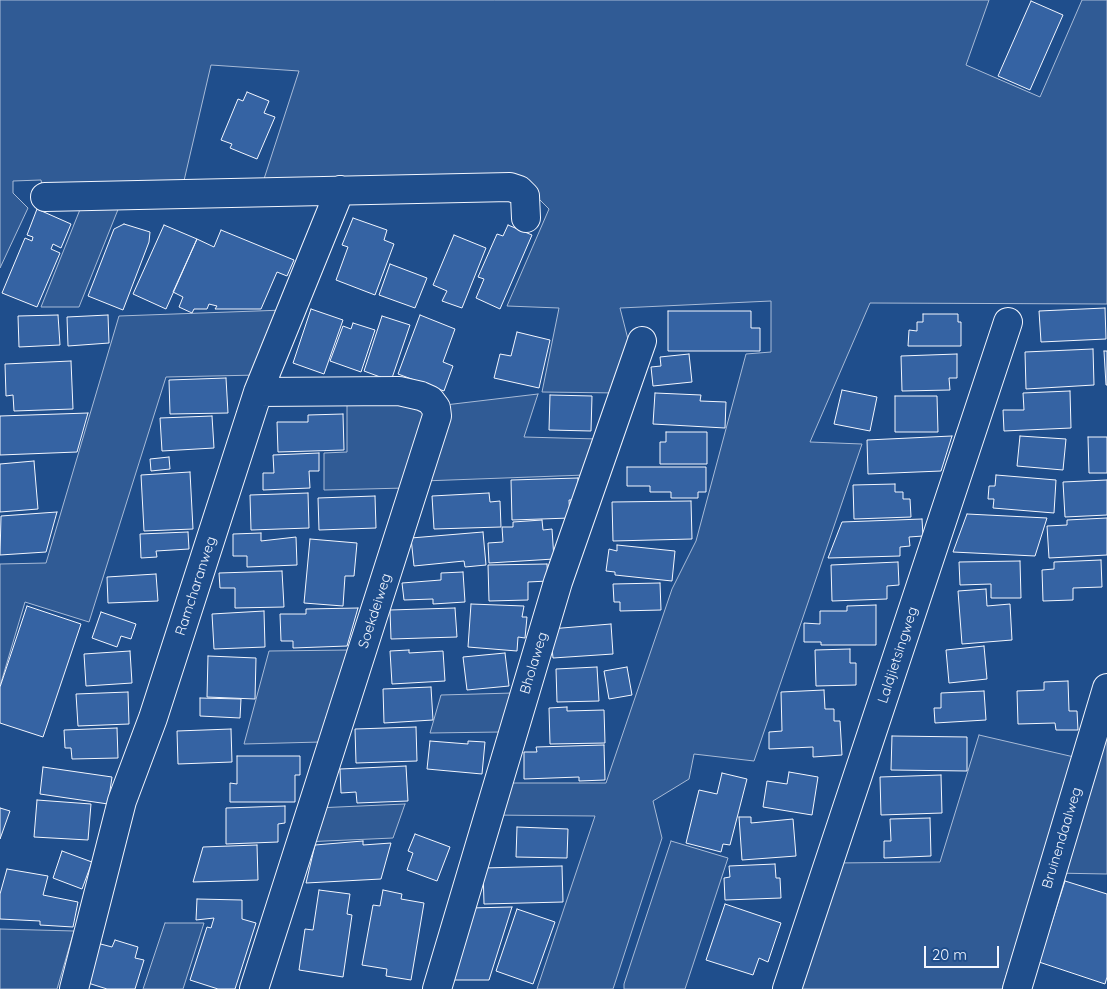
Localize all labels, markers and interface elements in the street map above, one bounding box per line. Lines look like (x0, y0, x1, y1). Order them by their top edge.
street label: Ramcharanweg (172, 534, 220, 638)
street label: Soekdeiweg (355, 571, 395, 651)
street label: Laldjietsingweg (874, 605, 922, 705)
street label: Bholaweg (517, 630, 551, 696)
street label: Bruinendaalweg (1039, 785, 1085, 891)
scale bar (927, 936, 1002, 968)
text: 20 m (932, 945, 967, 964)

